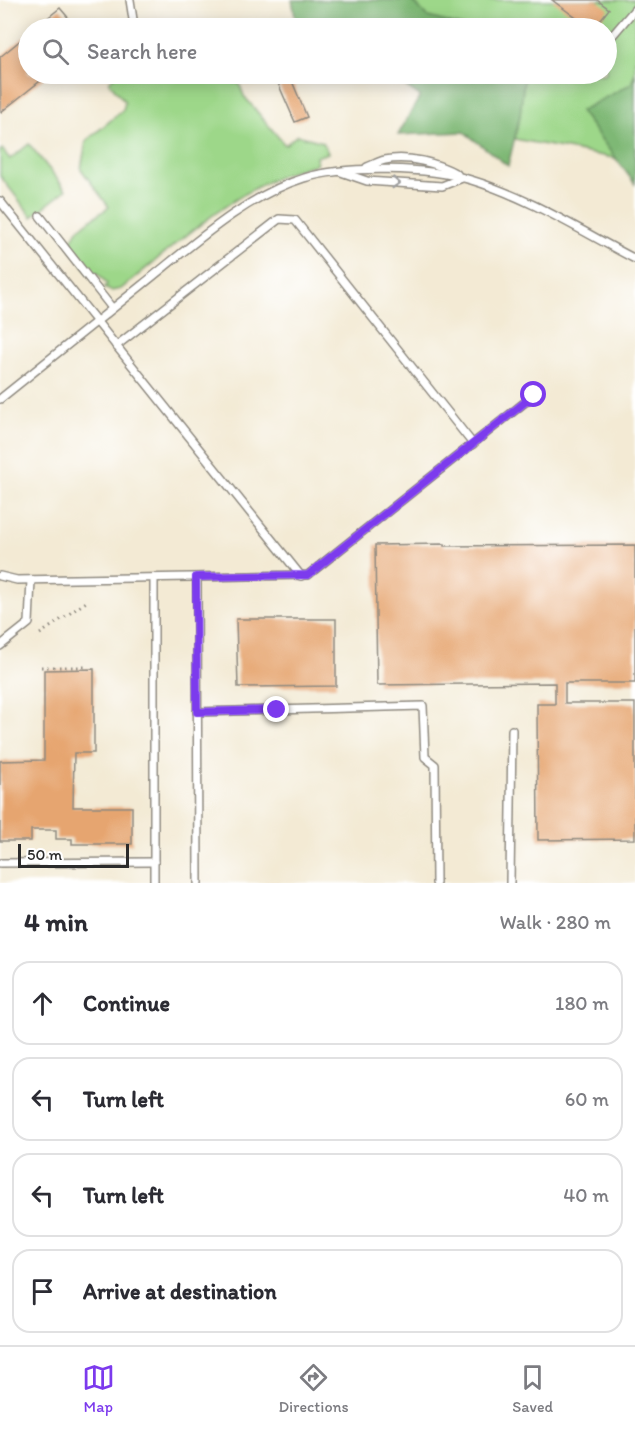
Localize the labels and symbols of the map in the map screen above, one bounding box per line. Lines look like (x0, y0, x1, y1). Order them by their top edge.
one-way arrow (391, 176, 400, 189)
route start (520, 381, 546, 407)
route end (263, 696, 289, 722)
scale bar (18, 841, 129, 868)

